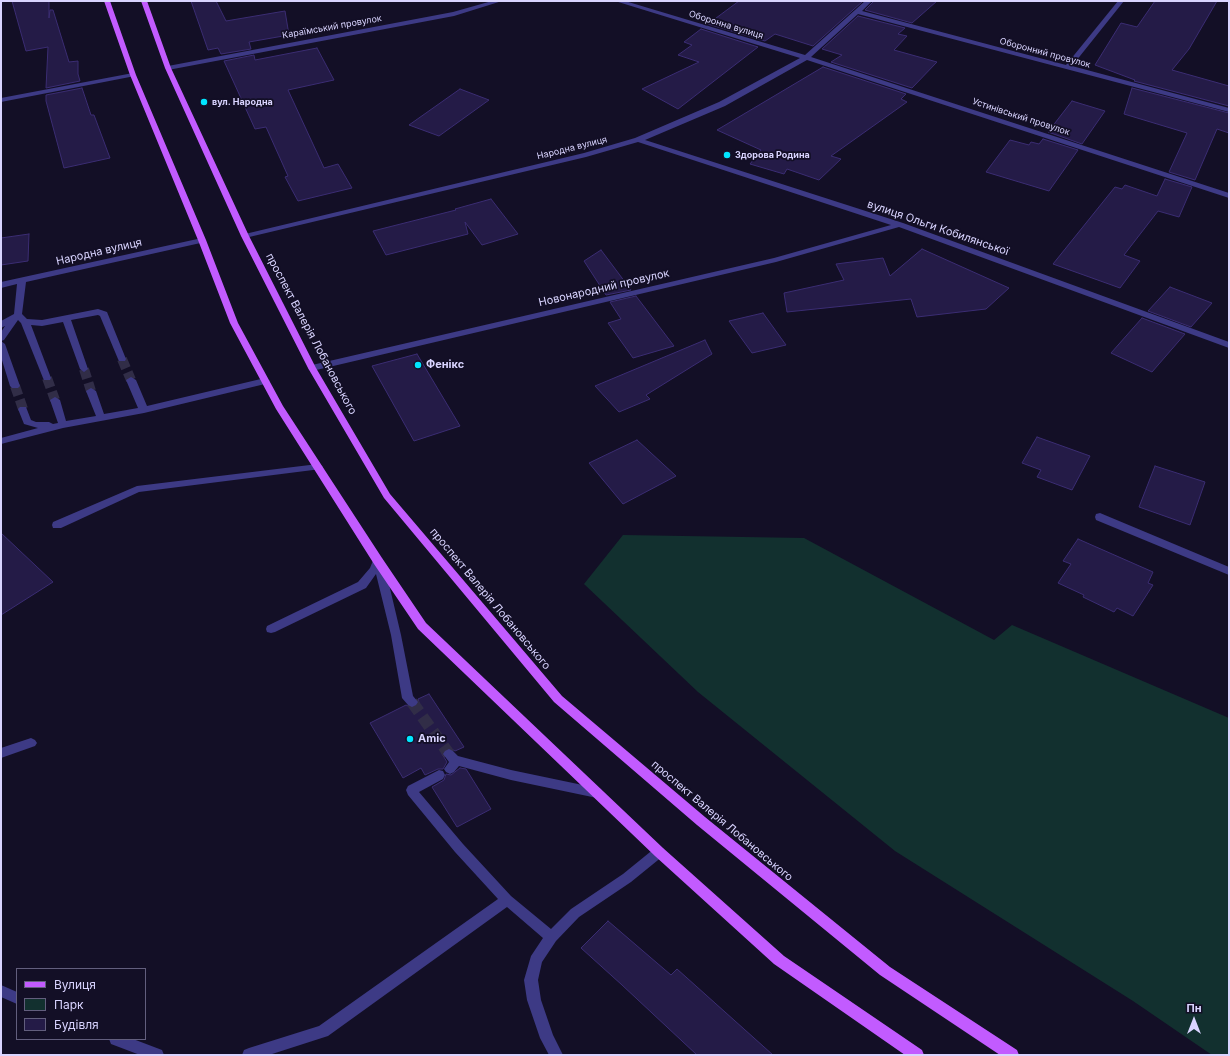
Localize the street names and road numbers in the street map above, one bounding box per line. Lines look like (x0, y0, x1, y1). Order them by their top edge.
street label: Оборонна вулиця (687, 9, 765, 41)
street label: Караїмський провулок (281, 13, 383, 41)
street label: Оборонний провулок (998, 36, 1092, 70)
street label: Устинівський провулок (971, 96, 1071, 138)
street label: Народна вулиця (536, 134, 608, 162)
street label: вулиця Ольги Кобилянської (865, 198, 1011, 258)
street label: Народна вулиця (55, 236, 143, 268)
street label: проспект Валерія Лобановського (263, 251, 359, 417)
street label: Новонародний провулок (537, 267, 671, 309)
street label: проспект Валерія Лобановського (427, 526, 553, 672)
street label: проспект Валерія Лобановського (649, 758, 795, 884)

